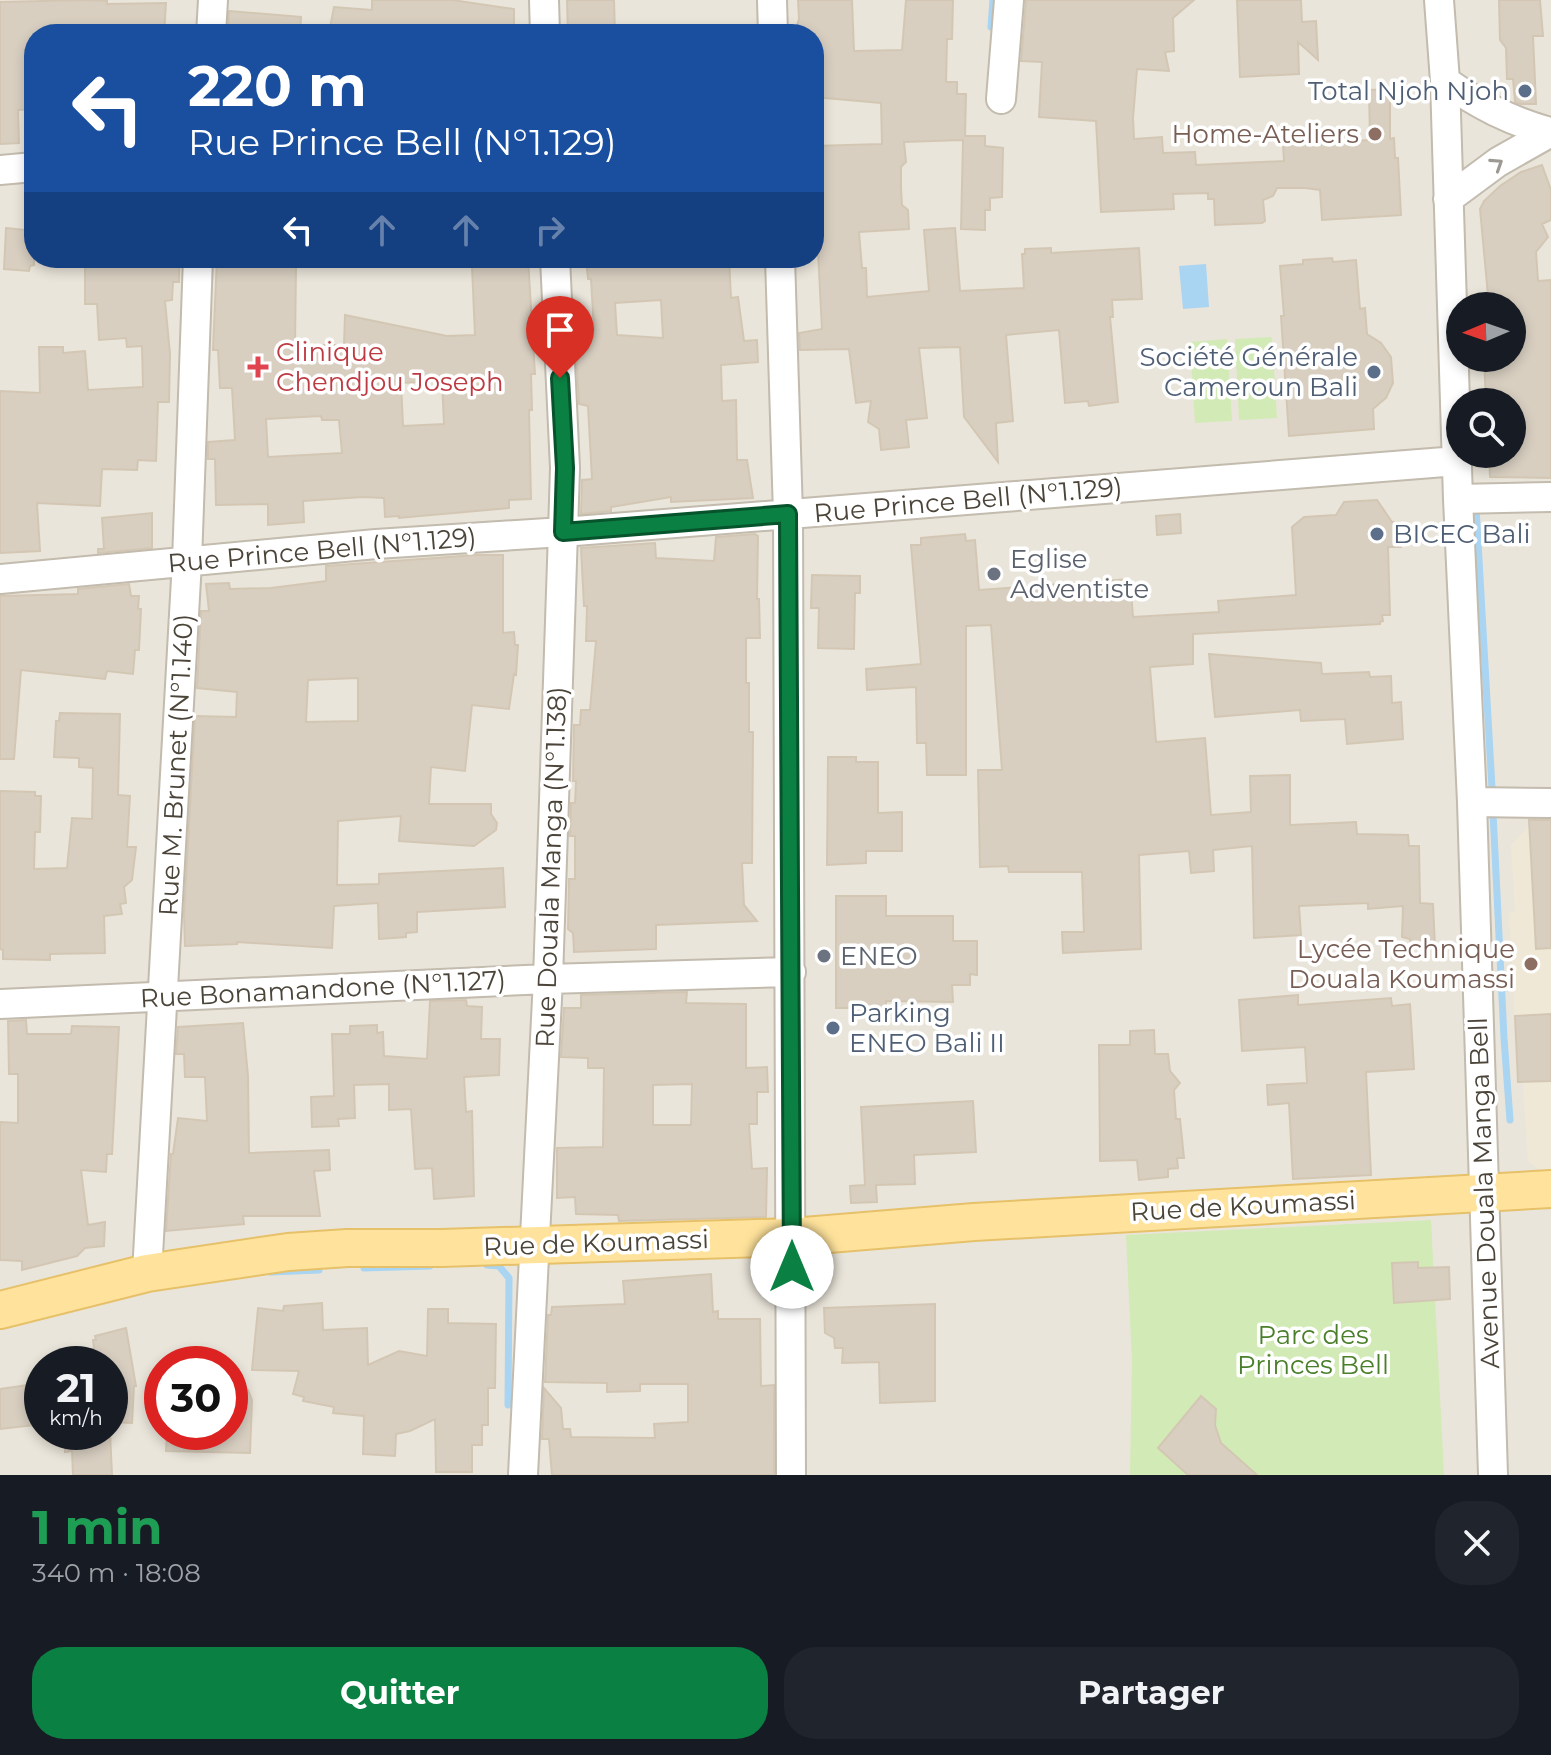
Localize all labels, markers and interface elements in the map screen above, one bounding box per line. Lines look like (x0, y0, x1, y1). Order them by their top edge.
text: 220 m (188, 52, 367, 120)
icon: left (56, 56, 160, 160)
place label: Total Njoh Njoh (1308, 75, 1509, 107)
marker: Total Njoh Njoh (1516, 82, 1534, 100)
place label: Home-Ateliers (1171, 118, 1359, 150)
text: Rue Prince Bell (N°1.129) (188, 120, 617, 164)
marker: Home-Ateliers (1366, 125, 1384, 143)
one-way arrow (1489, 158, 1503, 173)
icon: left (276, 208, 320, 252)
icon: ahead (360, 208, 404, 252)
icon: ahead (444, 208, 488, 252)
icon: right (528, 208, 572, 252)
north arrow (1446, 292, 1526, 372)
map controls (1446, 292, 1526, 468)
pin (526, 296, 594, 378)
icon: arrive (538, 308, 582, 352)
place label: Clinique Chendjou Joseph (276, 336, 504, 398)
place label: Société Générale Cameroun Bali (1140, 341, 1358, 403)
marker: Clinique Chendjou Joseph (247, 356, 269, 378)
marker: Société Générale Cameroun Bali (1365, 363, 1383, 381)
button: search (1446, 388, 1526, 468)
street label: Rue Prince Bell (N°1.129) (812, 471, 1124, 529)
place label: BICEC Bali (1393, 518, 1530, 550)
street label: Rue Prince Bell (N°1.129) (166, 521, 478, 579)
marker: BICEC Bali (1368, 525, 1386, 543)
place label: Eglise Adventiste (1010, 543, 1149, 605)
marker: Eglise Adventiste (985, 565, 1003, 583)
street label: Rue M. Brunet (N°1.140) (152, 613, 200, 917)
street label: Rue Douala Manga (N°1.138) (529, 686, 573, 1048)
place label: Lycée Technique Douala Koumassi (1288, 933, 1515, 995)
place label: ENEO (840, 940, 918, 972)
marker: ENEO (815, 947, 833, 965)
marker: Lycée Technique Douala Koumassi (1522, 955, 1540, 973)
street label: Rue Bonamandone (N°1.127) (139, 963, 507, 1015)
place label: Parking ENEO Bali II (849, 997, 1005, 1059)
street label: Avenue Douala Manga Bell (1462, 1017, 1506, 1369)
marker: Parking ENEO Bali II (824, 1019, 842, 1037)
street label: Rue de Koumassi (1129, 1184, 1357, 1228)
street label: Rue de Koumassi (483, 1223, 709, 1263)
position arrow (750, 1225, 834, 1309)
park label: Parc des Princes Bell (1237, 1319, 1389, 1381)
speed limit sign: 30 (144, 1346, 248, 1450)
text: 21 (56, 1363, 96, 1412)
text: km/h (49, 1406, 103, 1430)
text: 1 min (32, 1498, 162, 1556)
button: close (1435, 1501, 1519, 1585)
text: 340 m · 18:08 (32, 1557, 201, 1589)
button: Quitter (32, 1647, 768, 1739)
button: Partager (784, 1647, 1519, 1739)

